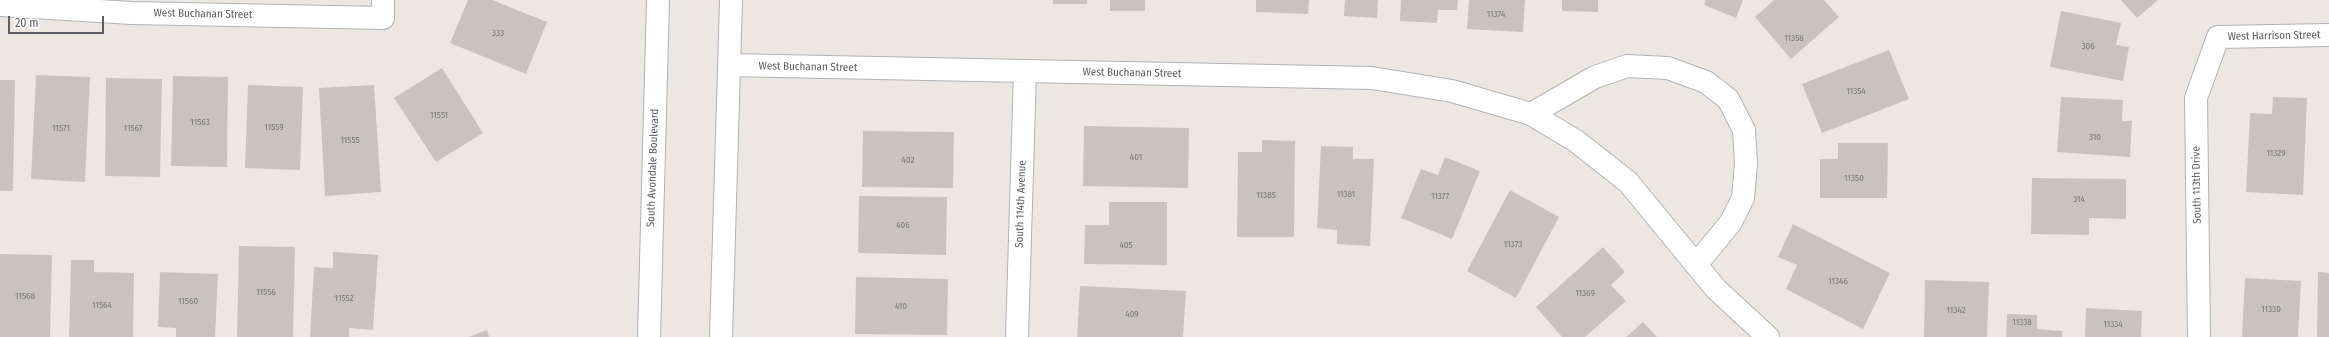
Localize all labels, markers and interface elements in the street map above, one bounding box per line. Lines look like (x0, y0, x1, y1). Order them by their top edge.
street label: West Buchanan Street (154, 7, 252, 21)
scale bar (10, 8, 106, 34)
house number: 11374 (1487, 9, 1505, 19)
text: 20 m (15, 16, 39, 30)
house number: 333 (492, 28, 504, 38)
street label: West Harrison Street (2227, 29, 2321, 43)
house number: 11358 (1784, 33, 1804, 43)
house number: 306 (2081, 41, 2095, 51)
street label: West Buchanan Street (759, 60, 857, 74)
street label: West Buchanan Street (1083, 66, 1181, 80)
house number: 11354 (1846, 86, 1866, 96)
street label: South Avondale Boulevard (644, 109, 662, 227)
house number: 11551 (430, 110, 448, 120)
house number: 11563 (190, 117, 210, 127)
house number: 11559 (264, 122, 284, 132)
house number: 11571 (52, 123, 70, 133)
house number: 11567 (124, 123, 142, 133)
house number: 310 (2089, 132, 2101, 142)
house number: 11555 (340, 135, 360, 145)
street label: South 113th Drive (2190, 146, 2204, 224)
house number: 11329 (2266, 148, 2286, 158)
house number: 401 (1130, 152, 1142, 162)
house number: 402 (902, 155, 914, 165)
street label: South 114th Avenue (1013, 160, 1029, 248)
house number: 11350 (1844, 173, 1864, 183)
house number: 11381 (1337, 189, 1355, 199)
house number: 11385 (1256, 190, 1276, 200)
house number: 11377 (1431, 191, 1449, 201)
house number: 314 (2073, 194, 2085, 204)
house number: 406 (896, 220, 910, 230)
house number: 11373 (1504, 239, 1522, 249)
house number: 405 (1119, 240, 1133, 250)
house number: 11346 (1828, 276, 1848, 286)
house number: 11556 (256, 287, 276, 297)
house number: 11369 (1575, 288, 1595, 298)
house number: 11568 (15, 291, 35, 301)
house number: 11552 (335, 293, 353, 303)
house number: 11560 (178, 296, 198, 306)
house number: 11564 (92, 300, 112, 310)
house number: 410 (895, 301, 907, 311)
house number: 11330 (2261, 304, 2281, 314)
house number: 11342 (1946, 305, 1966, 315)
house number: 409 (1125, 309, 1139, 319)
house number: 11338 (2012, 317, 2032, 327)
house number: 11334 (2103, 319, 2123, 329)

